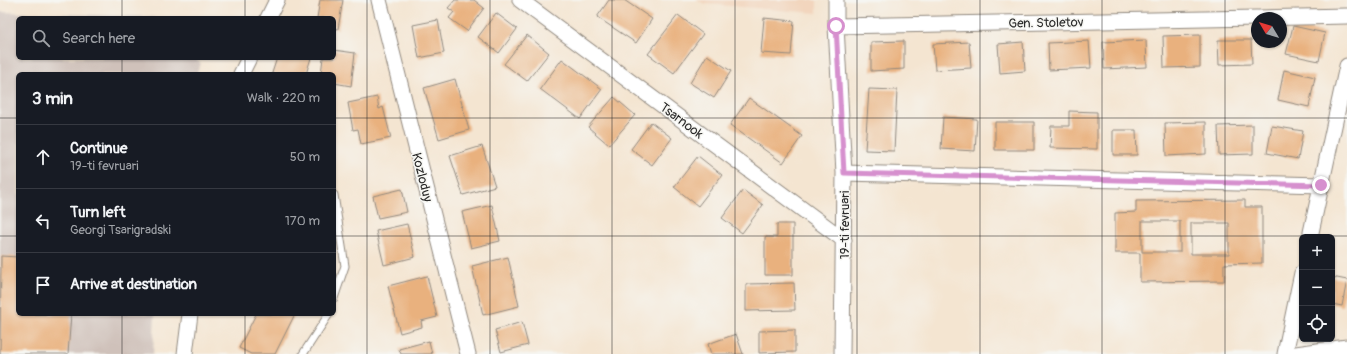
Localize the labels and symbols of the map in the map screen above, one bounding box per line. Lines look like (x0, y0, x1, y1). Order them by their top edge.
north arrow (1251, 12, 1287, 48)
street label: Gen. Stoletov (1008, 14, 1084, 32)
route start (827, 17, 845, 35)
street label: Tsarnook (657, 99, 707, 143)
street label: Kozloduy (408, 151, 436, 204)
route end (1312, 176, 1330, 194)
street label: 19-ti fevruari (837, 191, 853, 259)

